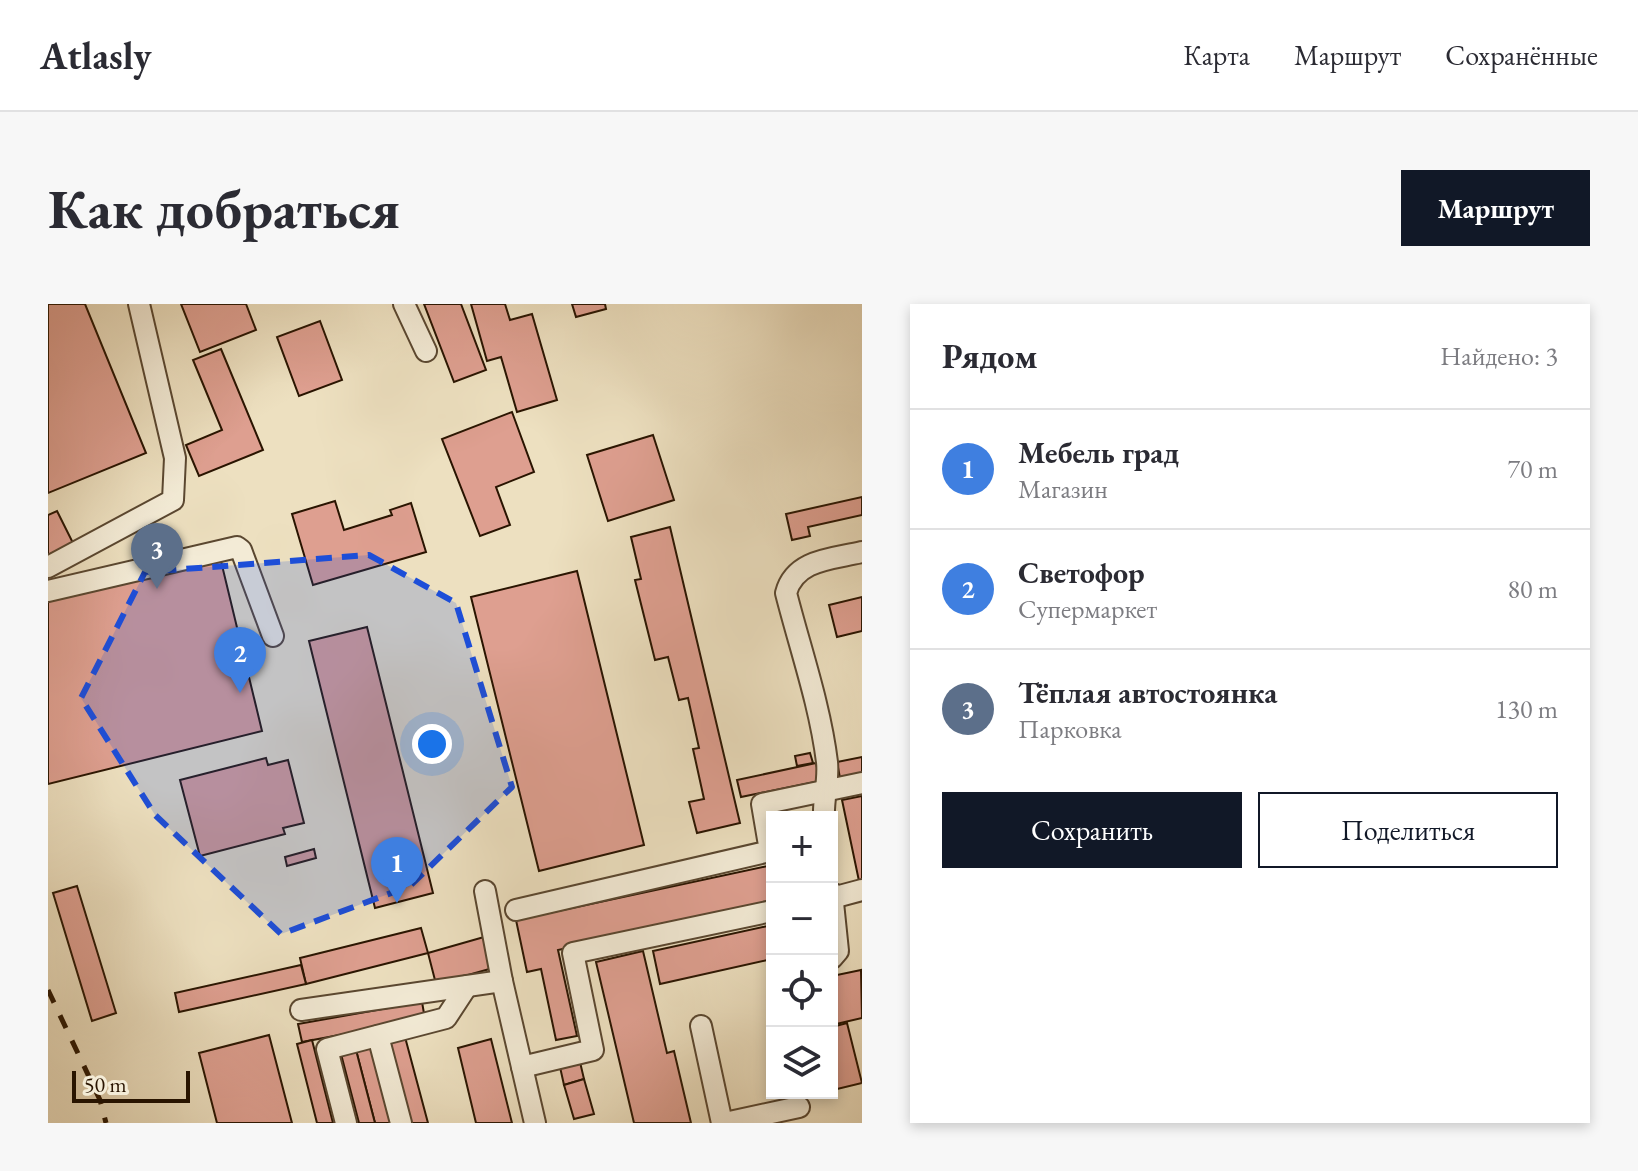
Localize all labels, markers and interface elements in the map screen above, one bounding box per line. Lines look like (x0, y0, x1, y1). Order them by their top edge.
text: Atlasly (40, 31, 151, 80)
text: Карта (1183, 37, 1250, 73)
text: Маршрут (1294, 37, 1401, 73)
text: Сохранённые (1445, 37, 1598, 73)
button: Маршрут (1401, 170, 1590, 246)
text: Как добраться (48, 172, 400, 245)
text: Рядом (942, 334, 1037, 378)
text: Найдено: 3 (1440, 339, 1558, 373)
text: Мебель град (1018, 433, 1179, 472)
text: 1 (961, 452, 975, 486)
text: 70 m (1508, 452, 1558, 486)
text: Магазин (1018, 472, 1108, 506)
pin: 3 (131, 523, 183, 589)
text: Светофор (1018, 553, 1145, 592)
text: 2 (961, 572, 975, 606)
text: 80 m (1508, 572, 1558, 606)
text: Супермаркет (1018, 592, 1157, 626)
pin: 2 (214, 627, 266, 693)
text: Тёплая автостоянка (1018, 673, 1277, 712)
text: 3 (961, 692, 975, 726)
text: 130 m (1495, 692, 1558, 726)
text: Парковка (1018, 712, 1122, 746)
your location (412, 724, 452, 764)
button: Сохранить (942, 792, 1242, 868)
button: Поделиться (1258, 792, 1558, 868)
map controls (766, 811, 838, 1099)
button: + (766, 811, 838, 883)
pin: 1 (371, 837, 423, 903)
button: − (766, 883, 838, 955)
button: locate (766, 955, 838, 1027)
button: layers (766, 1027, 838, 1099)
scale bar (72, 1067, 190, 1103)
text: 50 m (84, 1070, 127, 1099)

